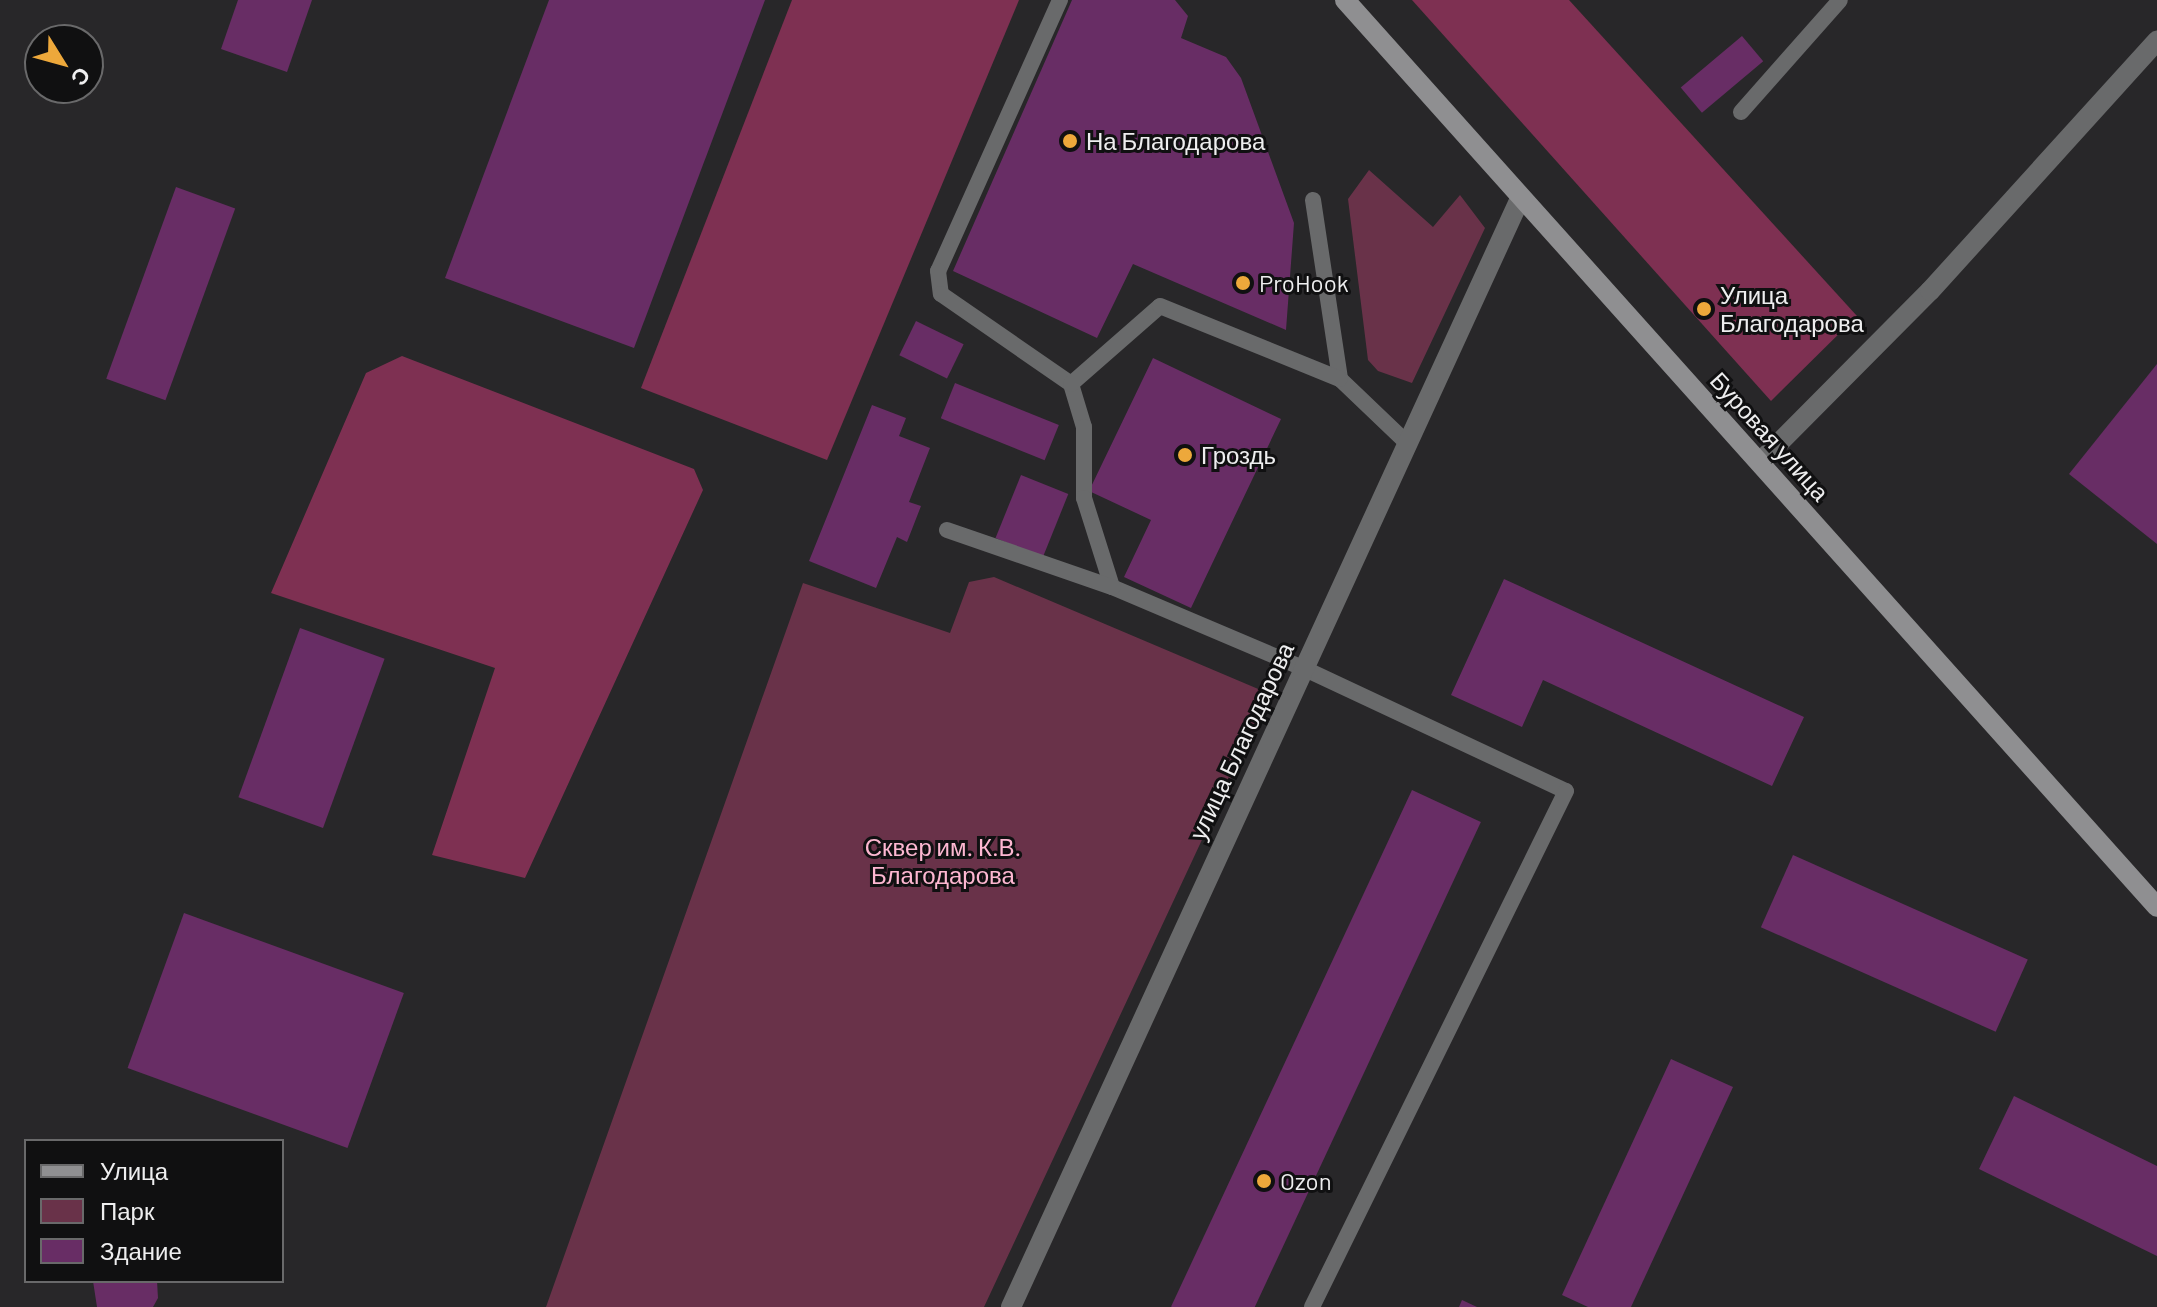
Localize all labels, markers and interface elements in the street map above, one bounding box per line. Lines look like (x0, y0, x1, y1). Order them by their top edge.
north arrow (24, 24, 104, 104)
text: С (66, 63, 97, 91)
place label: На Благодарова (1086, 127, 1265, 155)
marker: На Благодарова (1061, 132, 1079, 150)
place label: ProHook (1259, 269, 1349, 297)
marker: ProHook (1234, 274, 1252, 292)
place label: Улица Благодарова (1720, 281, 1864, 337)
marker: Улица Благодарова (1695, 300, 1713, 318)
street label: Буровая улица (1705, 366, 1835, 506)
place label: Гроздь (1201, 441, 1276, 469)
marker: Гроздь (1176, 446, 1194, 464)
street label: улица Благодарова (1183, 638, 1299, 844)
park label: Сквер им. К.В. Благодарова (865, 833, 1021, 889)
legend (24, 1139, 284, 1283)
text: Улица (100, 1156, 168, 1185)
place label: Ozon (1280, 1167, 1332, 1195)
marker: Ozon (1255, 1172, 1273, 1190)
text: Парк (100, 1196, 154, 1225)
text: Здание (100, 1236, 182, 1265)

